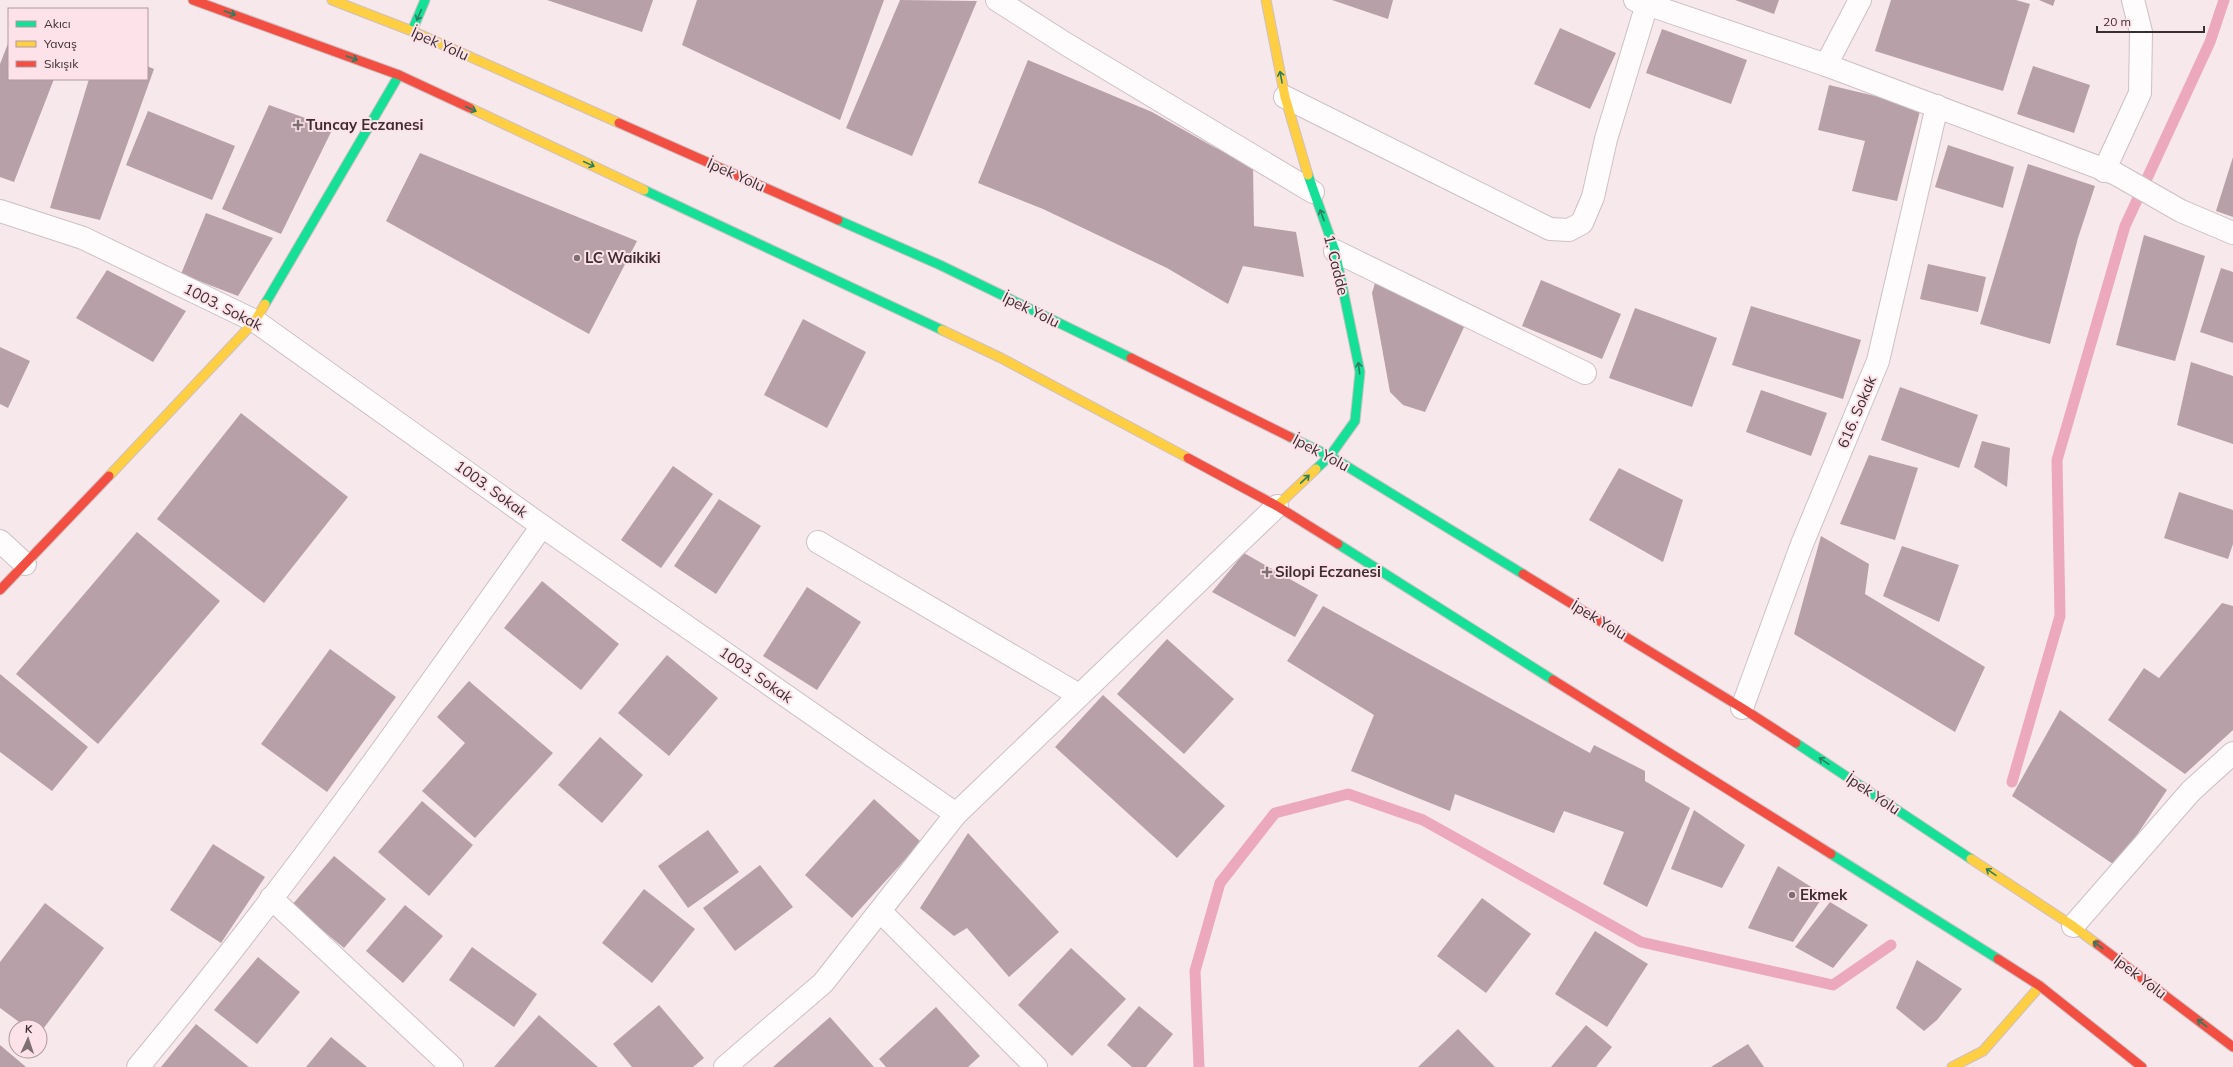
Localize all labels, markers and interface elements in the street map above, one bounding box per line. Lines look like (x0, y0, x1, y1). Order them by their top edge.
legend (8, 8, 148, 80)
scale bar (2097, 8, 2204, 34)
one-way arrow (414, 9, 422, 21)
one-way arrow (223, 10, 235, 18)
text: 20 m (2103, 14, 2131, 29)
text: Akıcı (44, 16, 71, 31)
street label: İpek Yolu (408, 22, 472, 65)
text: Yavaş (43, 36, 77, 51)
one-way arrow (346, 54, 358, 62)
text: Sıkışık (44, 56, 79, 71)
one-way arrow (1277, 71, 1285, 84)
one-way arrow (465, 106, 477, 113)
place label: Tuncay Eczanesi (306, 115, 423, 134)
marker: Tuncay Eczanesi (293, 120, 303, 130)
street label: İpek Yolu (704, 153, 768, 196)
one-way arrow (583, 161, 595, 168)
one-way arrow (1317, 209, 1325, 221)
street label: 1. Cadde (1320, 233, 1353, 297)
place label: LC Waikiki (585, 248, 661, 267)
marker: LC Waikiki (572, 253, 582, 263)
street label: 1003. Sokak (181, 279, 266, 335)
street label: İpek Yolu (999, 288, 1063, 332)
one-way arrow (1355, 362, 1362, 375)
street label: 616. Sokak (1833, 373, 1880, 451)
street label: İpek Yolu (1290, 430, 1353, 475)
street label: 1003. Sokak (451, 456, 532, 522)
one-way arrow (1300, 474, 1310, 484)
place label: Silopi Eczanesi (1275, 562, 1381, 581)
marker: Silopi Eczanesi (1262, 567, 1272, 577)
street label: İpek Yolu (1568, 596, 1630, 644)
street label: 1003. Sokak (716, 642, 797, 707)
one-way arrow (1818, 757, 1830, 765)
street label: İpek Yolu (1843, 769, 1904, 819)
one-way arrow (1985, 868, 1996, 876)
place label: Ekmek (1800, 885, 1848, 904)
marker: Ekmek (1787, 890, 1797, 900)
one-way arrow (2093, 941, 2104, 949)
street label: İpek Yolu (2110, 951, 2171, 1003)
north arrow (8, 1019, 48, 1059)
one-way arrow (2196, 1019, 2207, 1027)
text: K (24, 1022, 33, 1036)

